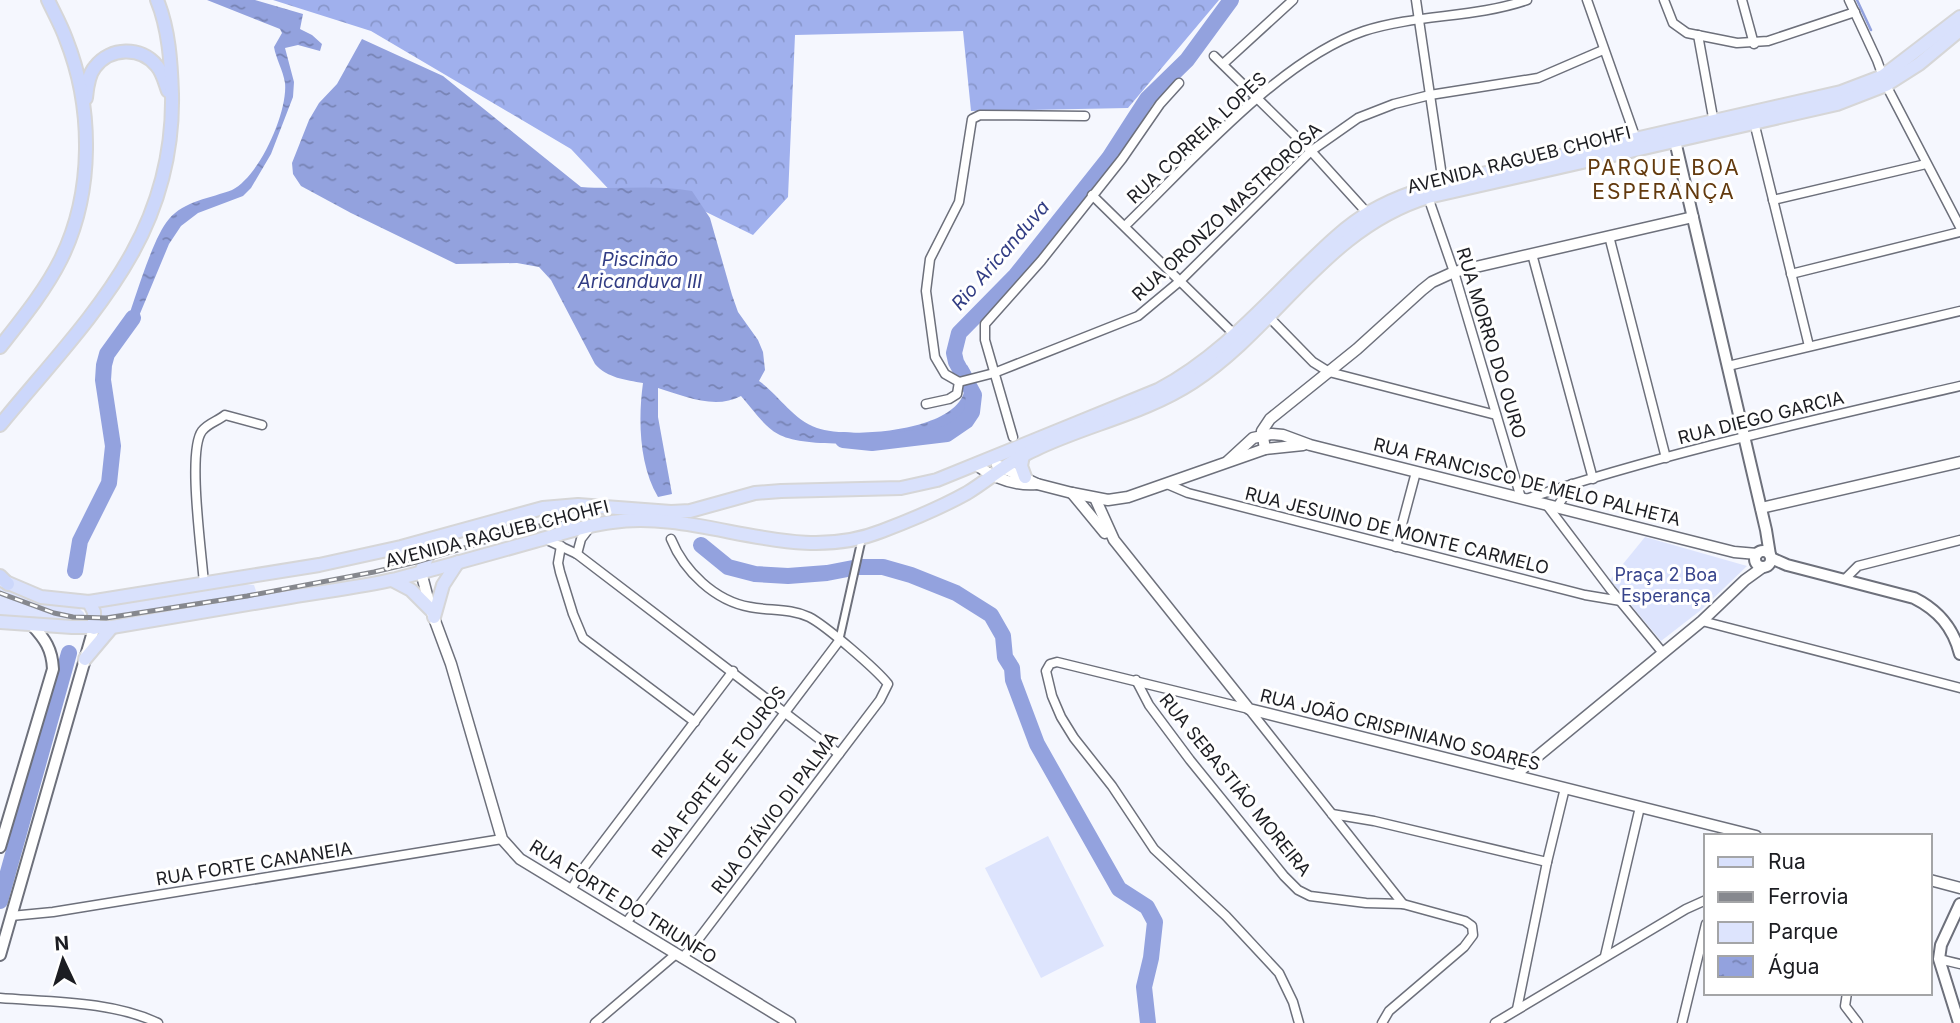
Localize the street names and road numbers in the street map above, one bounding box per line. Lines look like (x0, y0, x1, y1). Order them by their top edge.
street label: RUA CORREIA LOPES (1123, 68, 1271, 208)
street label: RUA ORONZO MASTROROSA (1128, 118, 1326, 305)
street label: AVENIDA RAGUEB CHOHFI (1405, 122, 1633, 197)
street label: RUA MORRO DO OURO (1452, 245, 1531, 441)
street label: RUA DIEGO GARCIA (1676, 387, 1846, 448)
street label: RUA FRANCISCO DE MELO PALHETA (1371, 433, 1683, 530)
street label: RUA JESUINO DE MONTE CARMELO (1243, 483, 1551, 579)
street label: AVENIDA RAGUEB CHOHFI (383, 496, 611, 571)
street label: RUA FORTE DE TOUROS (647, 682, 790, 862)
street label: RUA JOÃO CRISPINIANO SOARES (1258, 684, 1543, 775)
street label: RUA SEBASTIÃO MOREIRA (1155, 689, 1316, 880)
street label: RUA OTÁVIO DI PALMA (706, 727, 842, 898)
street label: RUA FORTE DO TRIUNFO (526, 835, 721, 968)
street label: RUA FORTE CANANEIA (154, 838, 354, 889)

